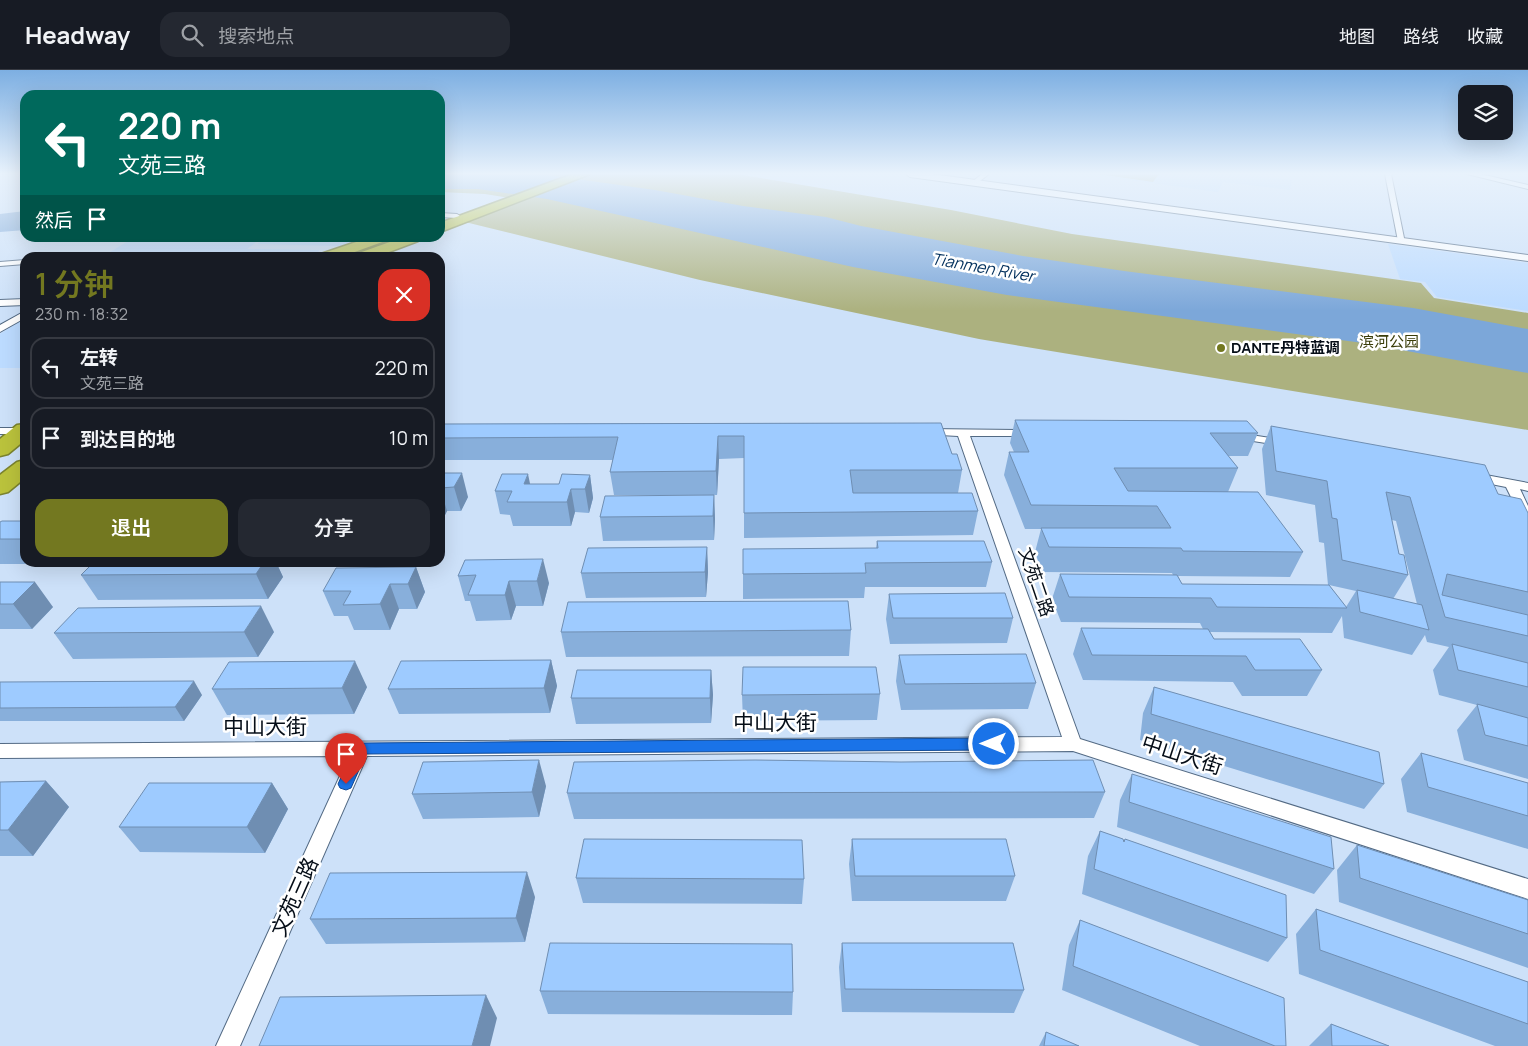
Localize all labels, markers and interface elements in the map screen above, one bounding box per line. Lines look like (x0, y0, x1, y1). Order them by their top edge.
search box (160, 12, 510, 57)
text: Headway (25, 18, 130, 51)
icon: search (178, 21, 206, 49)
text: 搜索地点 (218, 23, 294, 49)
text: 地图 (1339, 24, 1375, 48)
text: 路线 (1403, 24, 1439, 48)
text: 收藏 (1467, 24, 1503, 48)
map controls (1458, 85, 1513, 140)
button: layers (1458, 85, 1513, 140)
text: 220 m (118, 102, 221, 150)
icon: left (35, 110, 100, 175)
text: 文苑三路 (118, 150, 206, 180)
icon: arrive (83, 205, 111, 233)
text: 然后 (35, 207, 73, 233)
water label: Tianmen River (930, 247, 1038, 287)
text: 1 分钟 (35, 263, 114, 304)
button: close (378, 269, 430, 321)
text: 230 m · 18:32 (35, 303, 128, 325)
park label: 滨河公园 (1359, 331, 1419, 352)
place label: DANTE丹特蓝调 (1231, 337, 1340, 358)
marker: DANTE丹特蓝调 (1215, 342, 1227, 354)
text: 左转 (80, 344, 118, 370)
icon: left (37, 354, 65, 382)
text: 220 m (375, 355, 428, 381)
text: 文苑三路 (80, 372, 144, 394)
icon: arrive (37, 424, 65, 452)
text: 10 m (389, 425, 428, 451)
text: 到达目的地 (80, 426, 175, 452)
button: 退出 (35, 499, 228, 557)
button: 分享 (238, 499, 430, 557)
street label: 文苑二路 (1014, 544, 1060, 620)
street label: 中山大街 (733, 708, 817, 736)
street label: 中山大街 (223, 712, 307, 740)
position arrow (967, 717, 1019, 769)
street label: 中山大街 (1138, 728, 1227, 780)
pin (325, 733, 367, 784)
icon: arrive (332, 740, 360, 768)
street label: 文苑三路 (264, 853, 324, 941)

